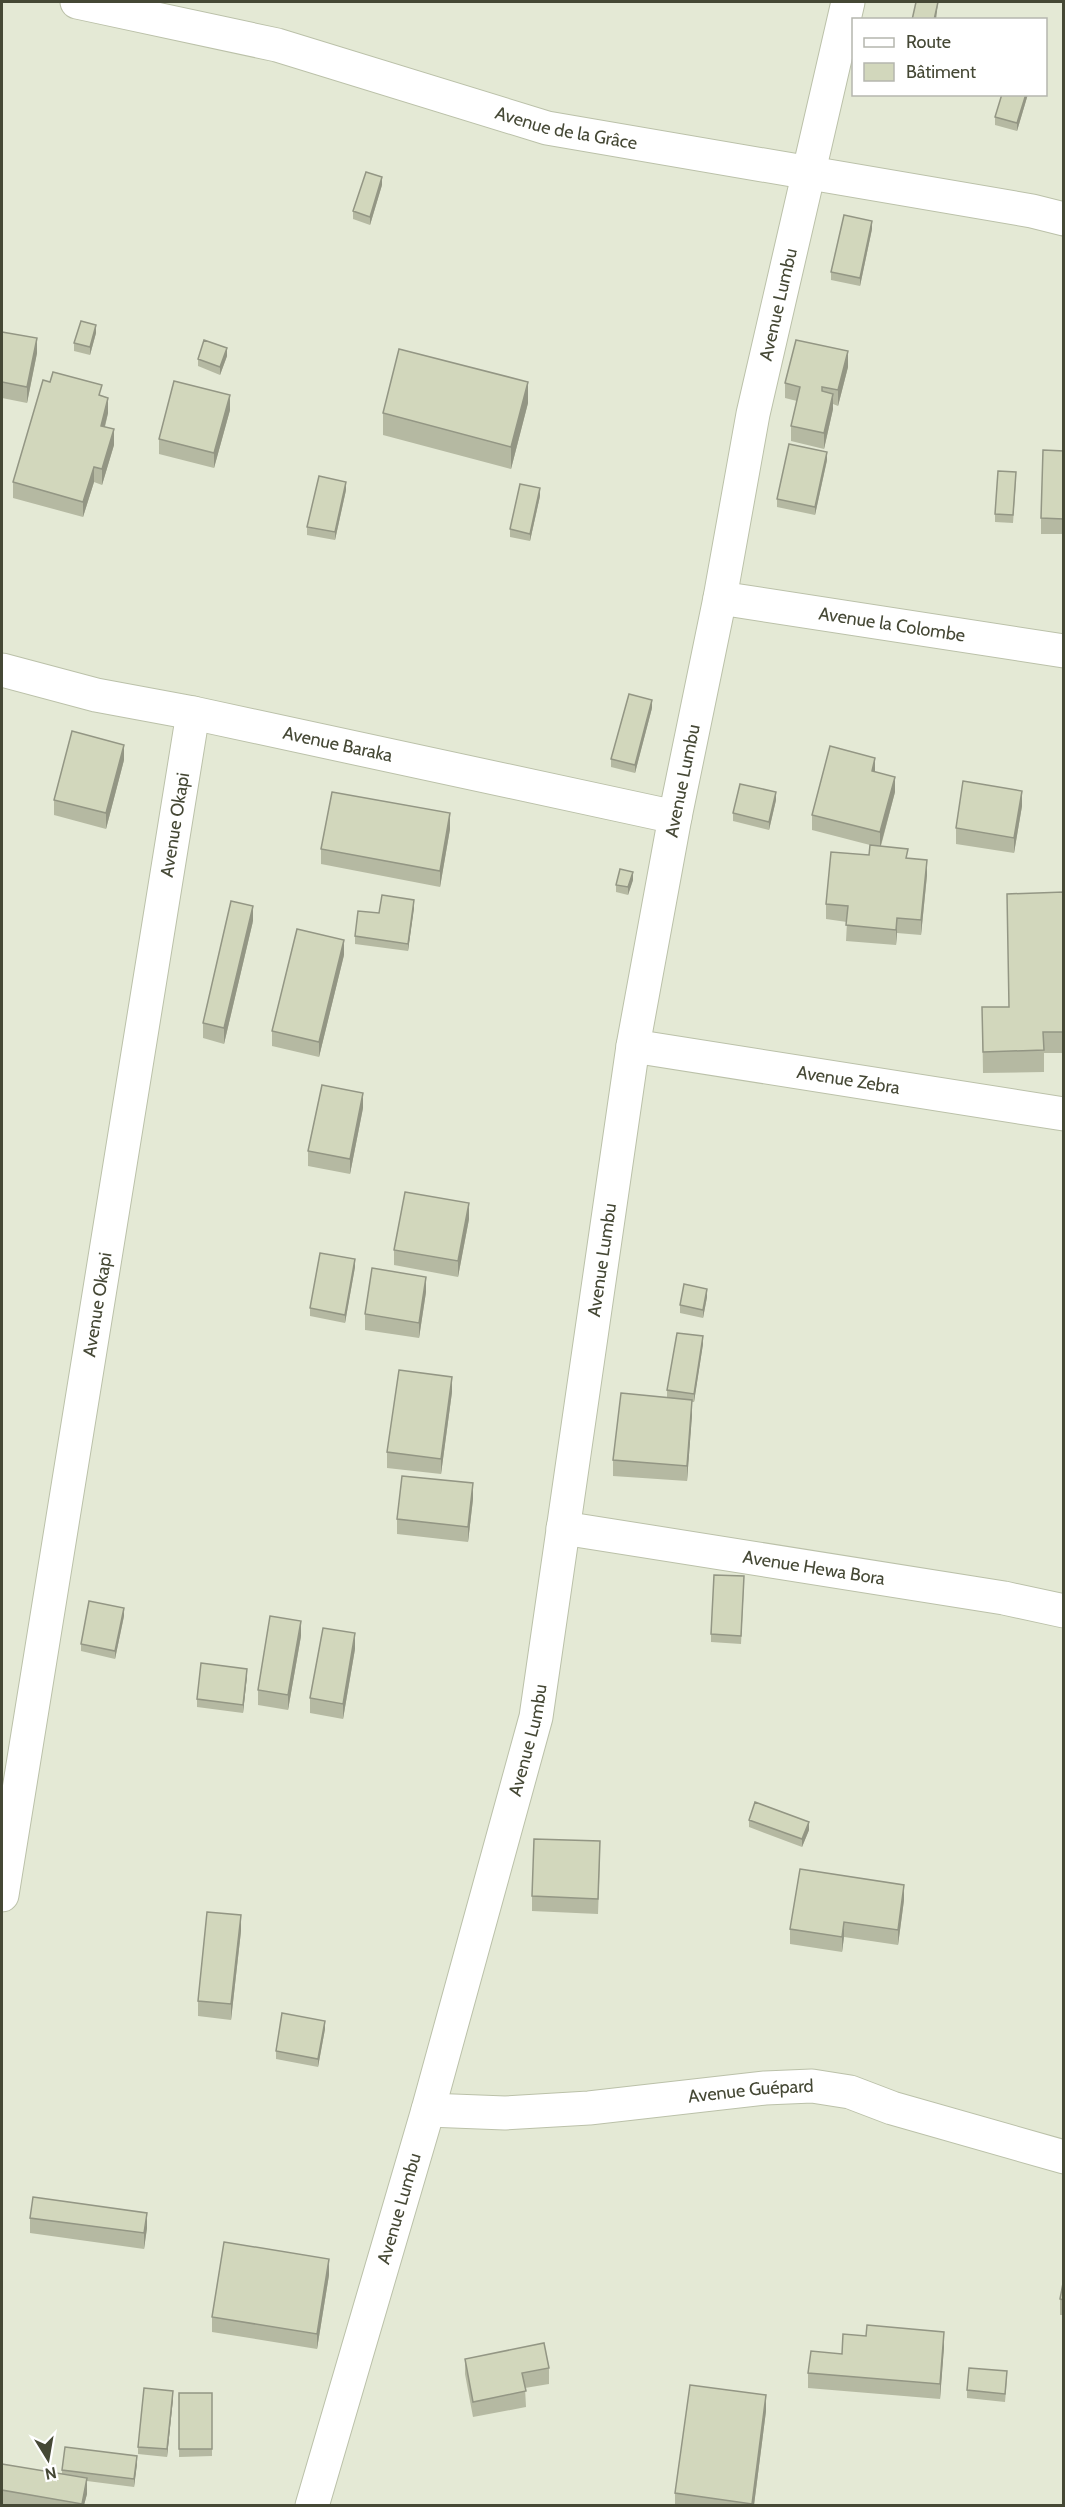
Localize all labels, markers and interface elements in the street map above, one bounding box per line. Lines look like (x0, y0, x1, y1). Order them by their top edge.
legend (852, 18, 1047, 96)
text: Route (906, 31, 951, 53)
text: Bâtiment (906, 61, 976, 83)
street label: Avenue de la Grâce (493, 102, 639, 154)
street label: Avenue Lumbu (755, 246, 802, 363)
street label: Avenue la Colombe (817, 602, 967, 647)
street label: Avenue Baraka (281, 722, 395, 767)
street label: Avenue Lumbu (661, 722, 705, 839)
street label: Avenue Okapi (156, 771, 194, 879)
street label: Avenue Zebra (795, 1061, 902, 1099)
street label: Avenue Lumbu (583, 1202, 621, 1318)
street label: Avenue Okapi (78, 1251, 117, 1358)
street label: Avenue Hewa Bora (741, 1546, 887, 1590)
street label: Avenue Lumbu (504, 1683, 552, 1799)
street label: Avenue Guépard (687, 2075, 814, 2108)
street label: Avenue Lumbu (372, 2150, 426, 2267)
north arrow (18, 2429, 78, 2489)
text: N (43, 2463, 58, 2484)

